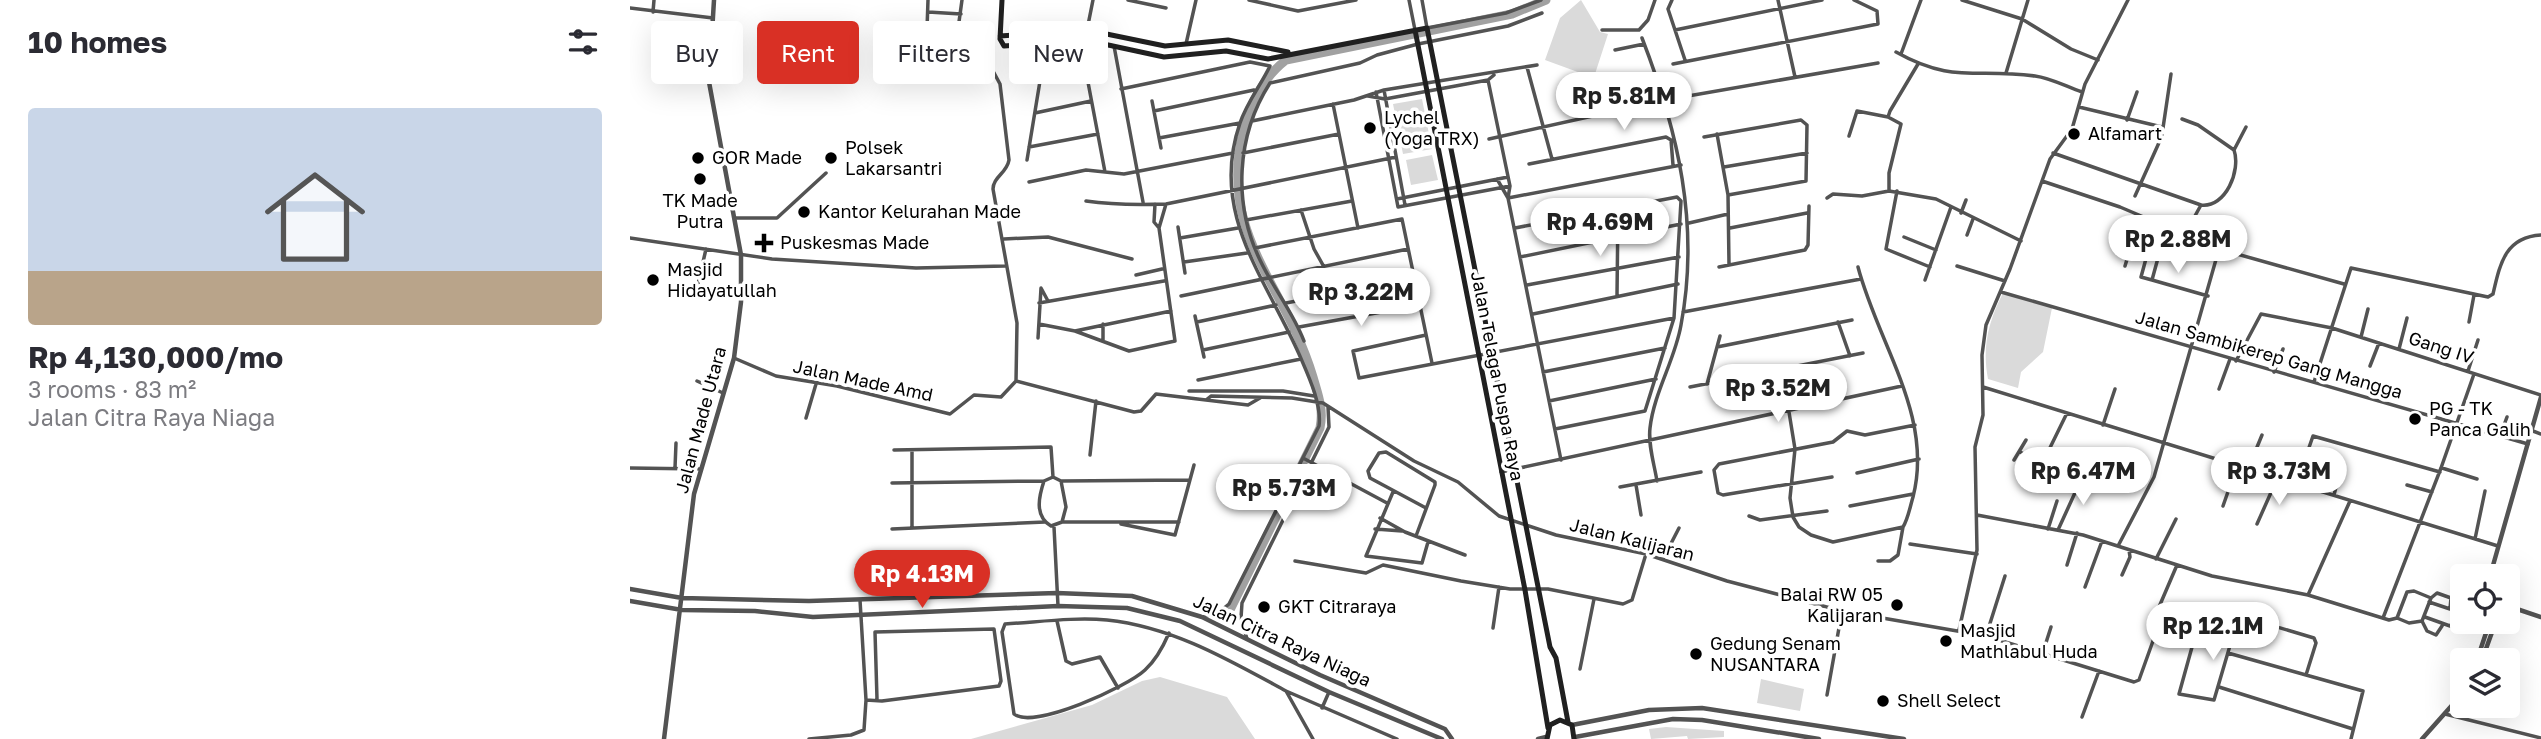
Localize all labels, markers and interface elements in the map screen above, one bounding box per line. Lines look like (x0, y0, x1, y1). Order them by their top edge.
chip: Buy (651, 21, 743, 84)
chip: Rent (757, 21, 859, 84)
chip: Filters (873, 21, 995, 84)
chip: New (1009, 21, 1108, 84)
icon: filters (564, 23, 602, 61)
text: 10 homes (28, 24, 167, 60)
pin: Rp 5.81M (1552, 72, 1696, 132)
text: Rp 5.81M (1572, 81, 1676, 109)
place label: Lychel (Yoga TRX) (1384, 106, 1480, 149)
marker: Lychel (Yoga TRX) (1362, 120, 1378, 136)
place label: Alfamart (2088, 122, 2162, 144)
marker: Alfamart (2066, 126, 2082, 142)
place label: Polsek Lakarsantri (845, 136, 942, 179)
place label: GOR Made (712, 146, 802, 168)
marker: GOR Made (690, 150, 706, 166)
marker: Polsek Lakarsantri (823, 150, 839, 166)
icon: home (252, 154, 378, 280)
marker: TK Made Putra (692, 171, 708, 187)
place label: TK Made Putra (662, 189, 738, 232)
pin: Rp 4.69M (1528, 198, 1672, 258)
place label: Kantor Kelurahan Made (818, 200, 1021, 222)
marker: Kantor Kelurahan Made (796, 204, 812, 220)
text: Rp 4.69M (1546, 207, 1654, 235)
pin: Rp 2.88M (2106, 216, 2250, 275)
text: Rp 2.88M (2124, 224, 2232, 252)
place label: Puskesmas Made (780, 231, 929, 253)
marker: Puskesmas Made (754, 233, 774, 253)
place label: Masjid Hidayatullah (667, 258, 777, 301)
pin: Rp 3.22M (1289, 268, 1433, 328)
street label: Jalan Telaga Puspa Raya (1467, 269, 1529, 482)
marker: Masjid Hidayatullah (645, 272, 661, 288)
text: Rp 3.22M (1308, 277, 1414, 305)
street label: Jalan Sambikerep Gang Mangga (2133, 305, 2405, 403)
street label: Gang IV (2406, 326, 2477, 368)
text: Rp 4,130,000/mo (28, 339, 283, 375)
street label: Jalan Made Utara (670, 344, 730, 495)
street label: Jalan Made Amd (791, 354, 935, 406)
pin: Rp 3.52M (1706, 364, 1850, 424)
text: Rp 3.52M (1725, 373, 1831, 401)
text: 3 rooms · 83 m² (28, 375, 196, 403)
place label: PG - TK Panca Galih (2429, 397, 2531, 440)
text: Jalan Citra Raya Niaga (28, 403, 275, 431)
marker: PG - TK Panca Galih (2407, 411, 2423, 427)
pin: Rp 6.47M (2011, 448, 2155, 507)
pin: Rp 3.73M (2207, 448, 2351, 507)
text: Rp 6.47M (2030, 456, 2136, 484)
text: Rp 3.73M (2227, 456, 2331, 484)
pin: Rp 5.73M (1212, 464, 1356, 524)
text: Rp 5.73M (1232, 473, 1336, 501)
street label: Jalan Kalijaran (1568, 513, 1697, 565)
pin: Rp 4.13M (850, 550, 994, 610)
text: Rp 4.13M (870, 559, 974, 587)
map controls (2450, 564, 2520, 718)
button: locate (2450, 564, 2520, 634)
place label: Balai RW 05 Kalijaran (1780, 583, 1883, 626)
street label: Jalan Citra Raya Niaga (1190, 589, 1375, 691)
place label: GKT Citraraya (1278, 595, 1396, 617)
marker: Balai RW 05 Kalijaran (1889, 597, 1905, 613)
marker: GKT Citraraya (1256, 599, 1272, 615)
pin: Rp 12.1M (2141, 602, 2285, 662)
text: Rp 12.1M (2162, 611, 2264, 639)
place label: Masjid Mathlabul Huda (1960, 619, 2098, 662)
place label: Gedung Senam NUSANTARA (1710, 632, 1841, 675)
marker: Masjid Mathlabul Huda (1938, 633, 1954, 649)
marker: Gedung Senam NUSANTARA (1688, 646, 1704, 662)
button: layers (2450, 648, 2520, 718)
place label: Shell Select (1897, 689, 2001, 711)
marker: Shell Select (1875, 693, 1891, 709)

